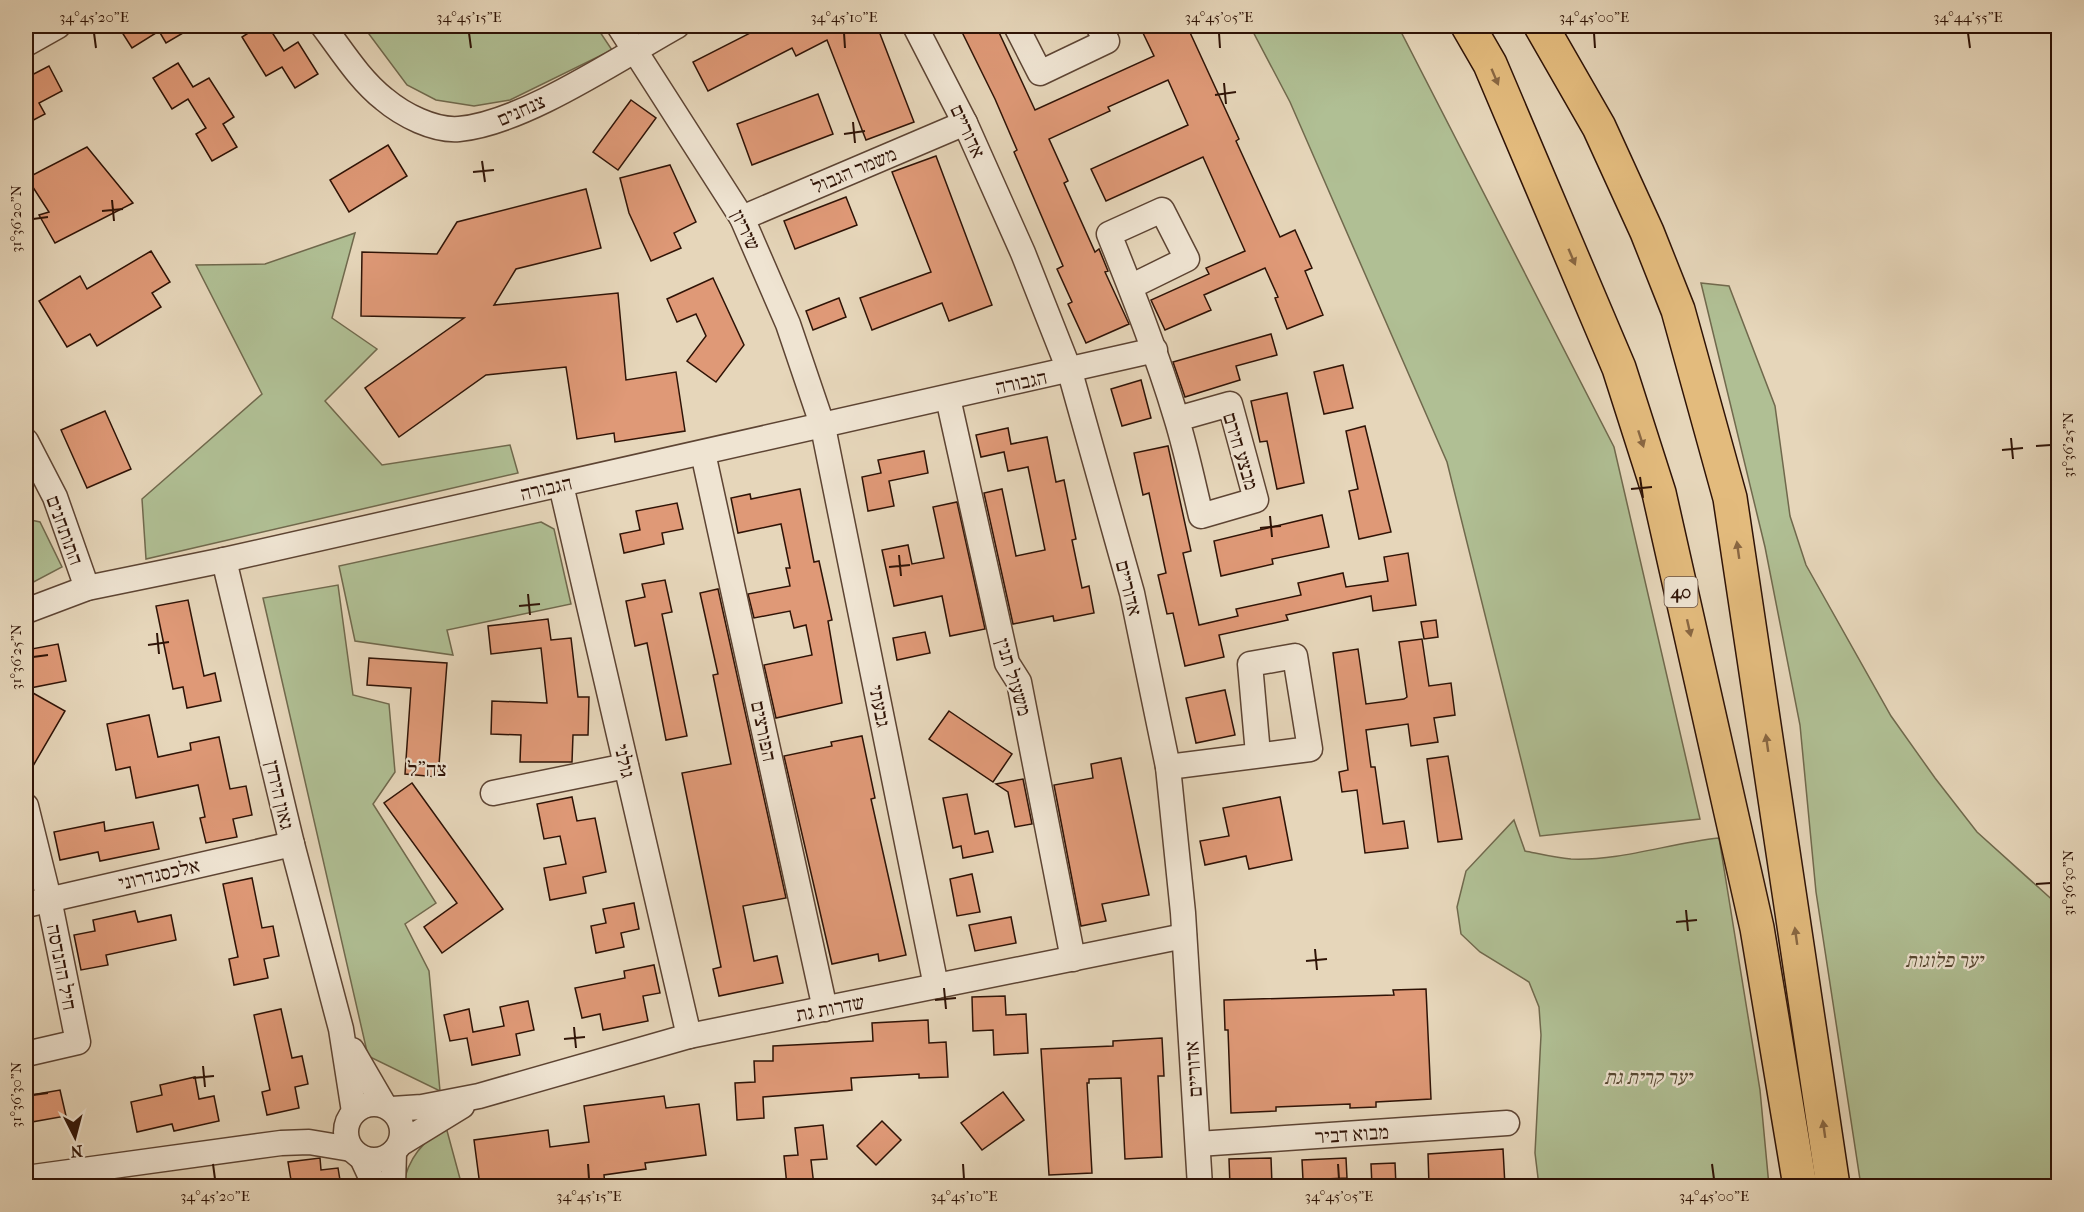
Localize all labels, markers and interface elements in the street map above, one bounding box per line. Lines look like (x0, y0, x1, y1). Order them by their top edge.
text: 34°45'20"E (59, 8, 129, 26)
text: 34°45'15"E (436, 8, 502, 26)
text: 34°45'10"E (810, 8, 878, 26)
text: 34°45'05"E (1185, 8, 1253, 26)
text: 34°45'00"E (1559, 8, 1629, 26)
text: 34°44'55"E (1933, 8, 2003, 26)
one-way arrow (1490, 69, 1500, 87)
street label: צנחנים (494, 90, 549, 131)
street label: אדוריים (945, 101, 990, 162)
street label: משמר הגבול (808, 142, 900, 199)
text: 31°36'20"N (7, 185, 25, 253)
street label: שיריון (726, 206, 765, 254)
one-way arrow (1567, 248, 1577, 266)
street label: הגבורה (993, 366, 1049, 399)
street label: מבצע חירם (1218, 410, 1263, 493)
text: 31°36'25"N (2059, 411, 2077, 478)
one-way arrow (1637, 430, 1647, 448)
street label: הגבורה (518, 471, 574, 506)
street label: התותחנים (41, 492, 88, 568)
one-way arrow (1734, 540, 1743, 559)
street label: אדוריים (1111, 558, 1146, 618)
road number: 40 (1664, 577, 1698, 607)
one-way arrow (1685, 618, 1695, 637)
text: 31°36'25"N (7, 623, 25, 690)
street label: משעול תנין (991, 636, 1036, 719)
street label: גבעתי (864, 683, 895, 729)
street label: הפורצים (746, 699, 781, 764)
one-way arrow (1762, 733, 1771, 752)
street label: גולני (609, 742, 640, 781)
district label: צה"ל (407, 757, 447, 781)
street label: גאון הירדן (260, 758, 299, 832)
text: 31°36'30"N (2059, 849, 2077, 916)
street label: אלכסנדרוני (116, 854, 202, 895)
street label: חיל ההנדסה (42, 922, 81, 1012)
one-way arrow (1791, 926, 1800, 945)
park label: יער פלוגות (1905, 949, 1985, 972)
street label: שדרות גת (794, 991, 866, 1026)
street label: אדוריים (1180, 1040, 1207, 1098)
text: 31°36'30"N (7, 1061, 25, 1128)
park label: יער קרית גת (1604, 1066, 1694, 1089)
north arrow (45, 1107, 105, 1167)
one-way arrow (1820, 1119, 1829, 1138)
street label: מבוא דביר (1314, 1120, 1390, 1149)
text: N (69, 1141, 84, 1162)
text: 34°45'20"E (180, 1187, 250, 1205)
text: 34°45'15"E (556, 1187, 622, 1205)
text: 34°45'10"E (930, 1187, 998, 1205)
text: 34°45'05"E (1305, 1187, 1373, 1205)
text: 34°45'00"E (1679, 1187, 1749, 1205)

